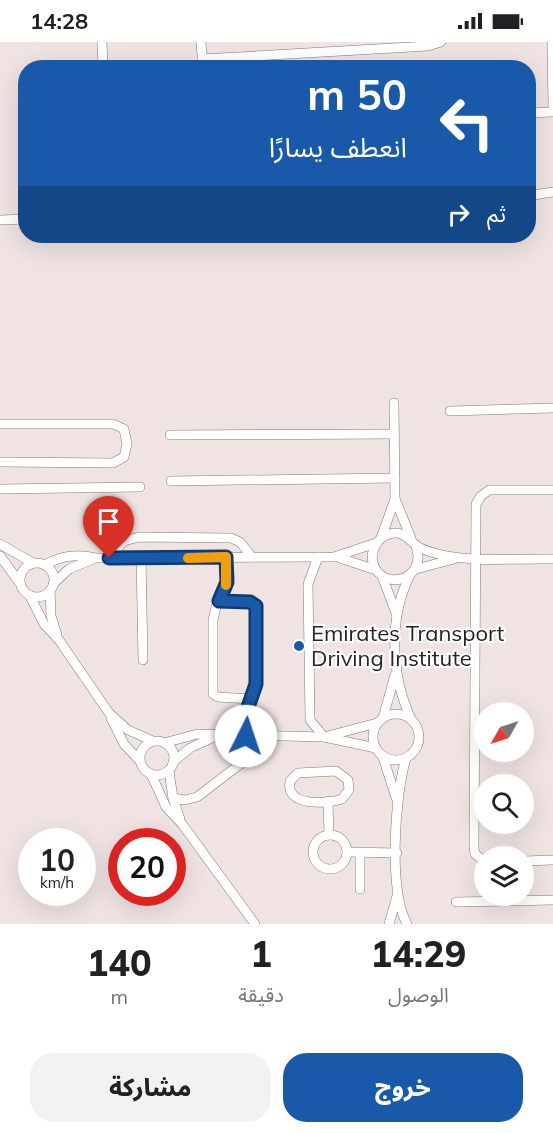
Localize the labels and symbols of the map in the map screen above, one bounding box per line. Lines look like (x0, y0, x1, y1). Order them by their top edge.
pin (83, 496, 134, 558)
place label: Emirates Transport Driving Institute (311, 619, 505, 672)
marker: Emirates Transport Driving Institute (292, 639, 306, 653)
north arrow (474, 702, 534, 762)
position arrow (214, 704, 278, 768)
speed limit sign: 20 (108, 828, 186, 906)

